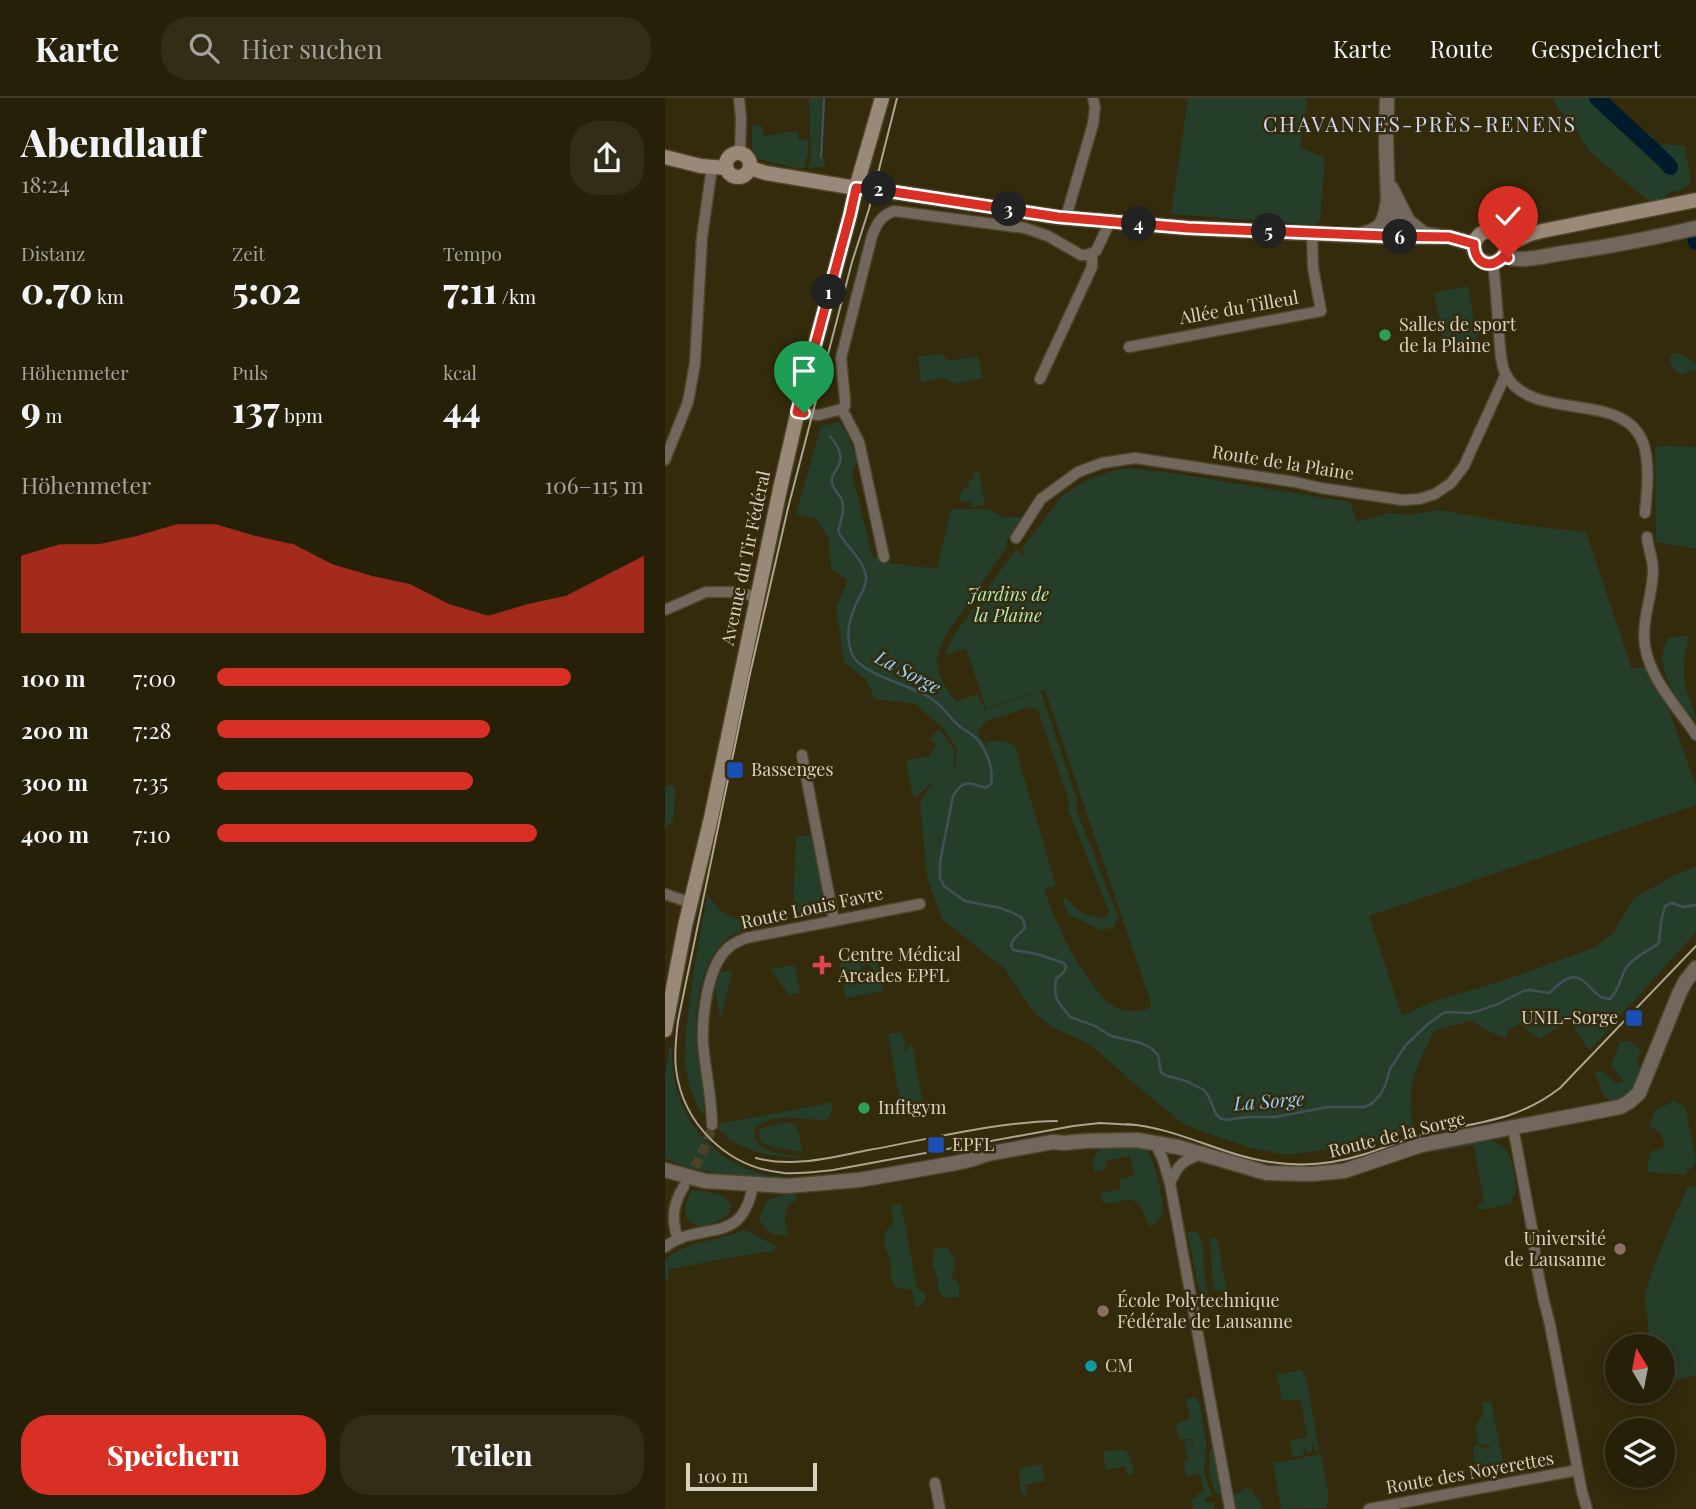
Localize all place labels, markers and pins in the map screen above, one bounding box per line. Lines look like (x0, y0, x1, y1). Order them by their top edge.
pin: 2 (861, 172, 897, 206)
pin (1478, 186, 1538, 258)
pin: 3 (991, 192, 1027, 226)
pin: 4 (1121, 206, 1156, 242)
pin: 5 (1251, 214, 1287, 248)
pin: 6 (1383, 220, 1417, 254)
pin: 1 (811, 274, 847, 310)
place label: Salles de sport de la Plaine (1399, 312, 1517, 357)
marker: Salles de sport de la Plaine (1377, 327, 1393, 343)
pin (774, 341, 834, 413)
place label: Bassenges (751, 757, 833, 781)
marker: Bassenges (725, 760, 745, 780)
place label: Centre Médical Arcades EPFL (837, 942, 961, 987)
marker: Centre Médical Arcades EPFL (812, 955, 832, 975)
place label: UNIL-Sorge (1521, 1005, 1618, 1029)
marker: UNIL-Sorge (1624, 1008, 1644, 1028)
place label: Infitgym (878, 1095, 946, 1119)
marker: Infitgym (856, 1100, 872, 1116)
place label: EPFL (952, 1132, 995, 1156)
marker: EPFL (926, 1135, 946, 1155)
place label: Université de Lausanne (1504, 1226, 1606, 1271)
marker: Université de Lausanne (1612, 1241, 1628, 1257)
place label: École Polytechnique Fédérale de Lausanne (1117, 1288, 1293, 1333)
marker: École Polytechnique Fédérale de Lausanne (1095, 1303, 1111, 1319)
place label: CM (1105, 1353, 1133, 1377)
marker: CM (1083, 1358, 1099, 1374)

